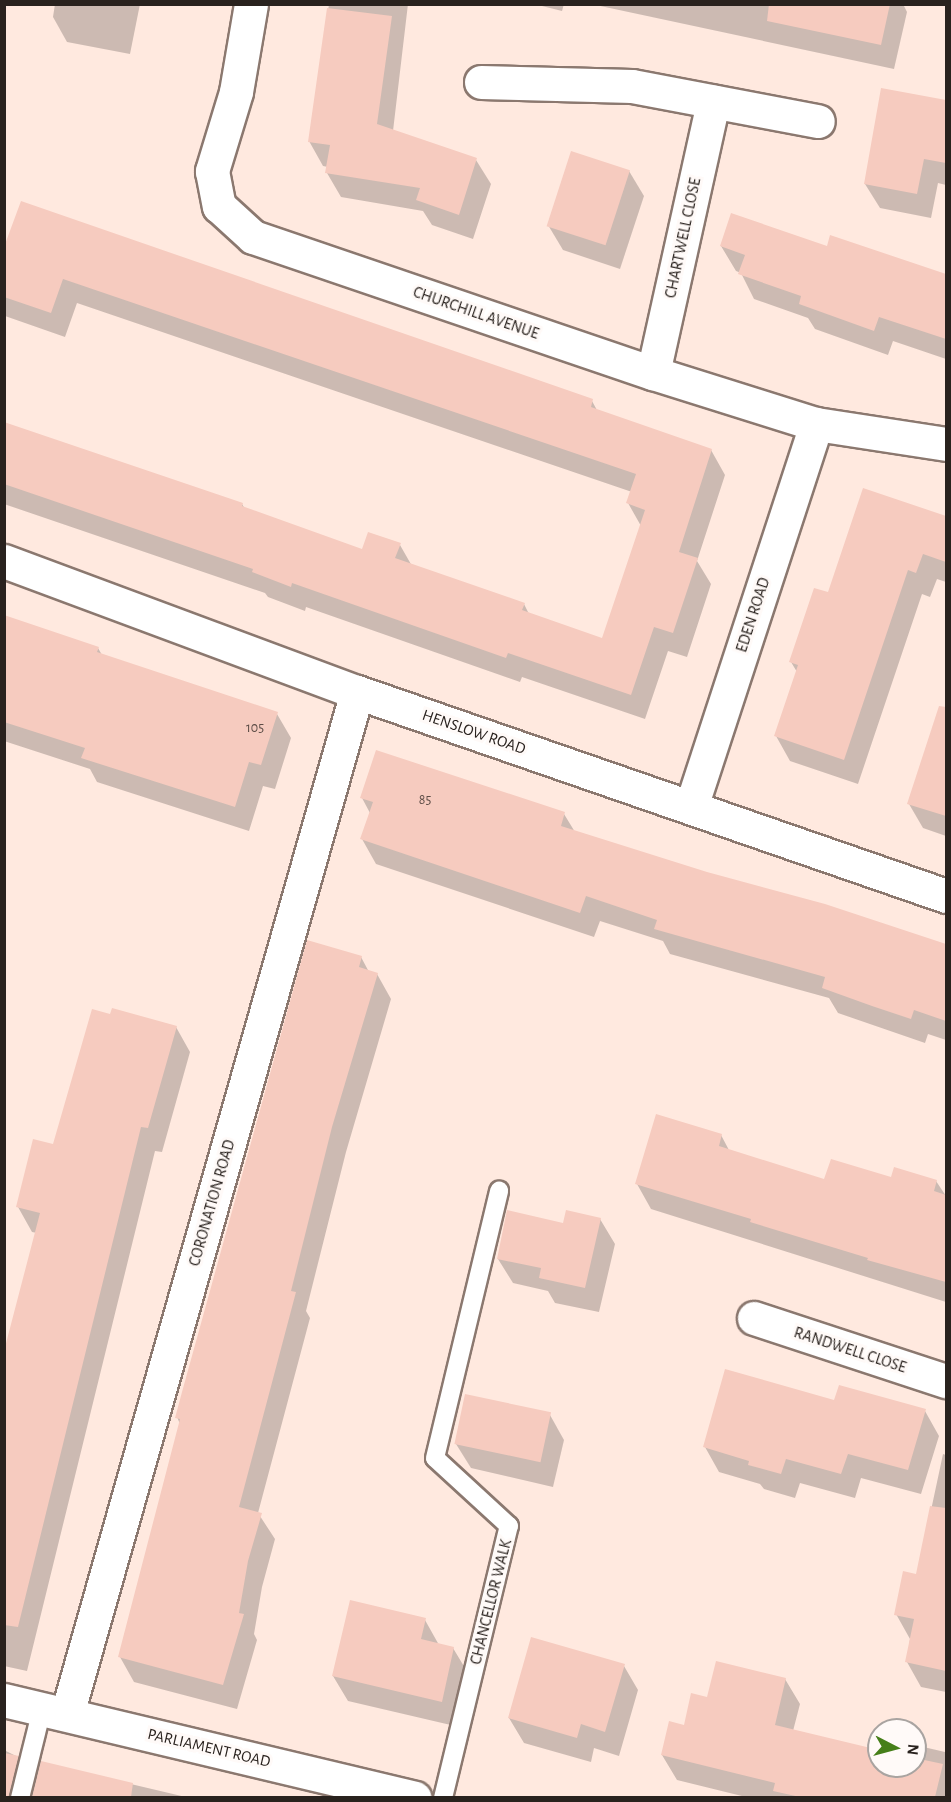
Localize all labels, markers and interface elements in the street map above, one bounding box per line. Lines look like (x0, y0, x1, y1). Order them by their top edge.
street label: CHARTWELL CLOSE (661, 176, 705, 300)
street label: CHURCHILL AVENUE (411, 282, 541, 344)
street label: EDEN ROAD (732, 575, 774, 655)
street label: HENSLOW ROAD (420, 705, 528, 759)
house number: 105 (246, 720, 264, 736)
house number: 85 (419, 792, 431, 808)
street label: CORONATION ROAD (185, 1138, 239, 1268)
street label: RANDWELL CLOSE (791, 1323, 909, 1377)
street label: CHANCELLOR WALK (466, 1537, 516, 1667)
north arrow (867, 1718, 927, 1778)
street label: PARLIAMENT ROAD (146, 1725, 272, 1771)
text: N (904, 1743, 921, 1756)

